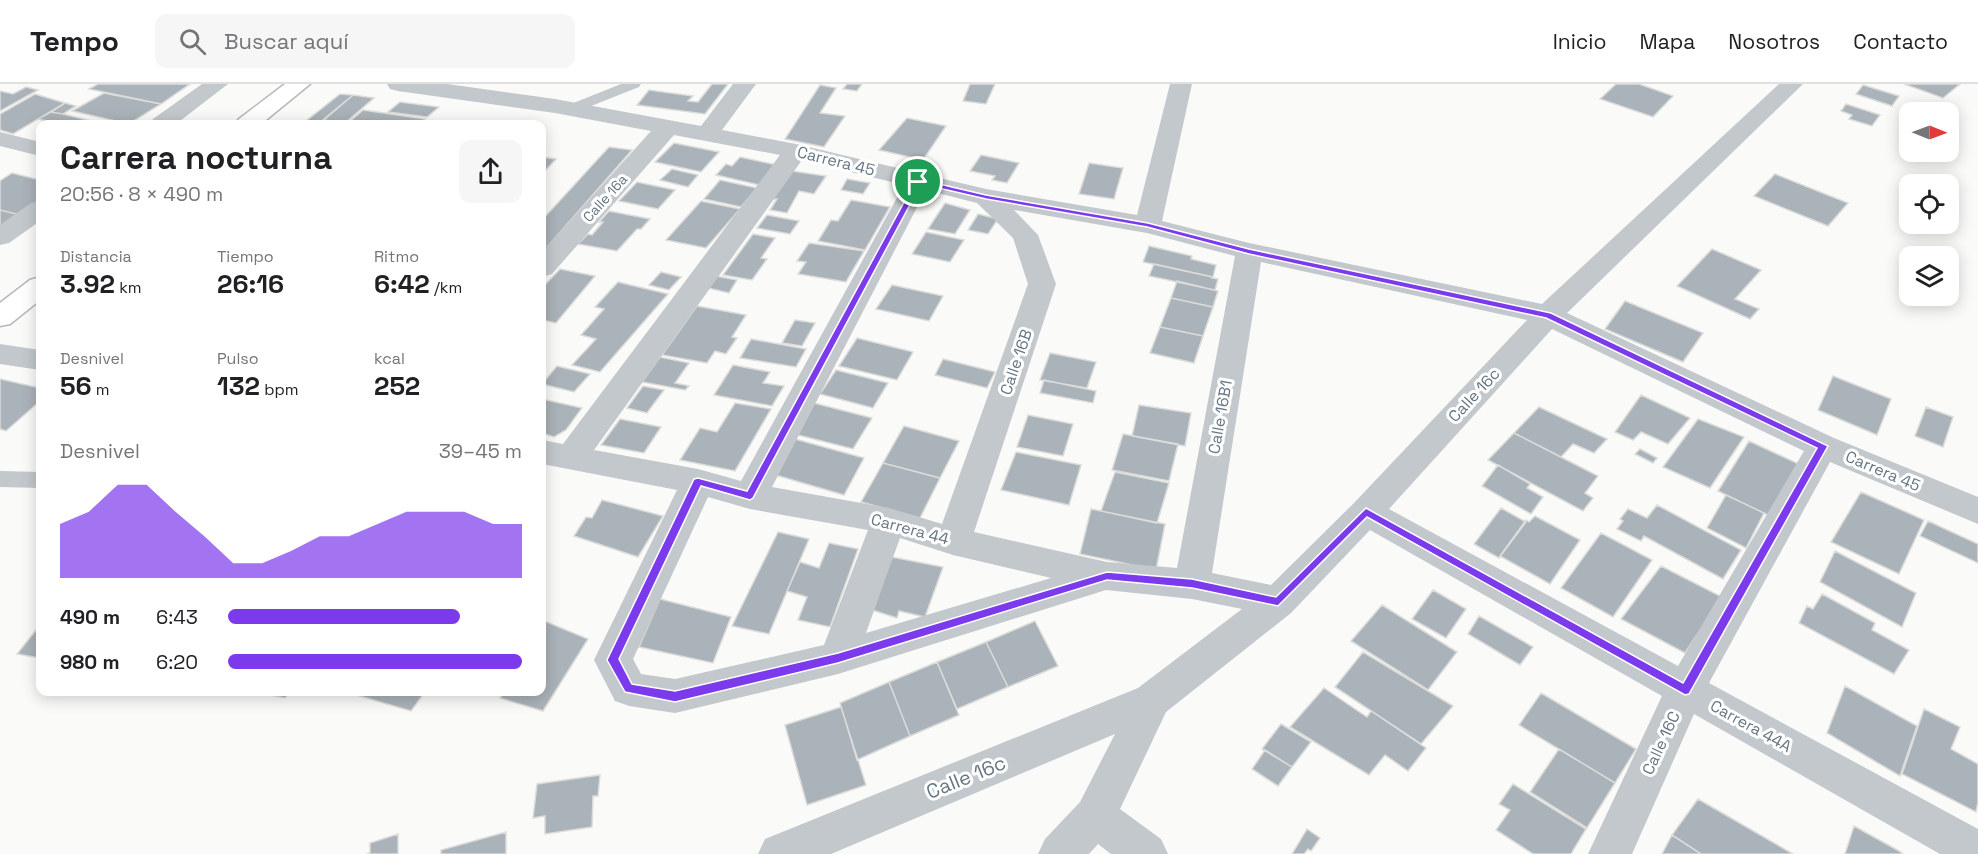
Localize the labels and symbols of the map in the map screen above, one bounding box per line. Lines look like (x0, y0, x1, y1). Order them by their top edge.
north arrow (1899, 102, 1959, 162)
street label: Carrera 45 (795, 141, 877, 181)
pin (892, 156, 943, 207)
street label: Calle 16a (579, 170, 631, 226)
street label: Calle 16B (995, 326, 1037, 398)
street label: Calle 16c (1443, 363, 1505, 427)
street label: Calle 16B1 (1203, 378, 1237, 456)
street label: Carrera 45 (1842, 446, 1924, 496)
street label: Carrera 44 (869, 509, 951, 549)
street label: Carrera 44A (1707, 695, 1795, 757)
street label: Calle 16C (1637, 708, 1685, 778)
street label: Calle 16c (922, 749, 1010, 805)

